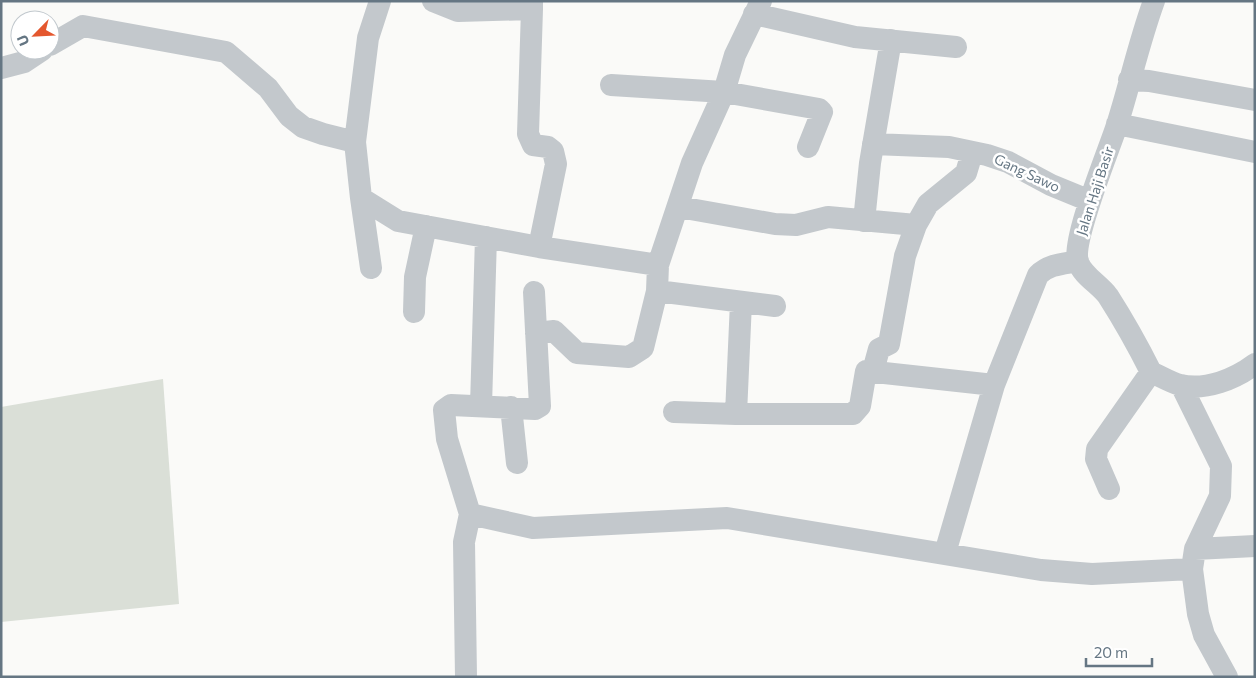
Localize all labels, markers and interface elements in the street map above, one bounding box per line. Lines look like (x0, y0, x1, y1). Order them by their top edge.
north arrow (10, 10, 60, 60)
text: U (13, 32, 33, 49)
street label: Jalan Haji Basir (1072, 144, 1117, 237)
street label: Gang Sawo (992, 150, 1063, 195)
scale bar (1086, 636, 1152, 668)
text: 20 m (1094, 643, 1128, 661)

